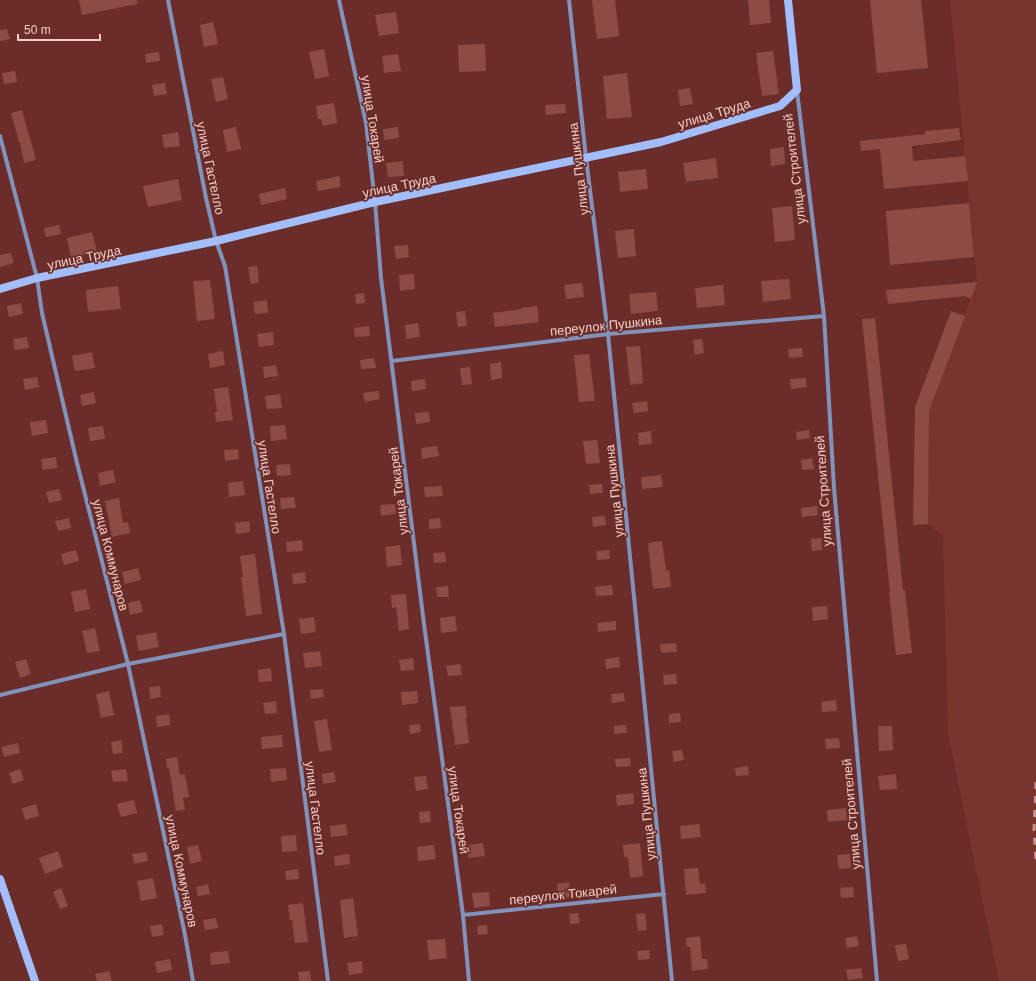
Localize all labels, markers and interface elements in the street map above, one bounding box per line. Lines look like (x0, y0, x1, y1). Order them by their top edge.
scale bar (18, 16, 100, 42)
text: 50 m (24, 23, 51, 37)
street label: улица Токарей (358, 74, 387, 164)
street label: улица Труда (676, 95, 753, 132)
street label: улица Строителей (780, 113, 809, 225)
street label: улица Гастелло (193, 120, 228, 216)
street label: улица Пушкина (565, 121, 592, 216)
street label: улица Труда (361, 170, 438, 201)
street label: улица Труда (46, 242, 123, 273)
street label: переулок Пушкина (549, 312, 664, 339)
street label: улица Строителей (812, 435, 835, 547)
street label: улица Гастелло (255, 439, 284, 535)
street label: улица Пушкина (602, 443, 627, 538)
street label: улица Токарей (386, 446, 411, 536)
street label: улица Коммунаров (89, 498, 132, 613)
street label: улица Строителей (839, 758, 864, 870)
street label: улица Гастелло (302, 760, 329, 856)
street label: улица Токарей (445, 765, 472, 855)
street label: улица Пушкина (634, 766, 659, 861)
street label: улица Коммунаров (162, 814, 201, 929)
street label: переулок Токарей (508, 881, 618, 908)

